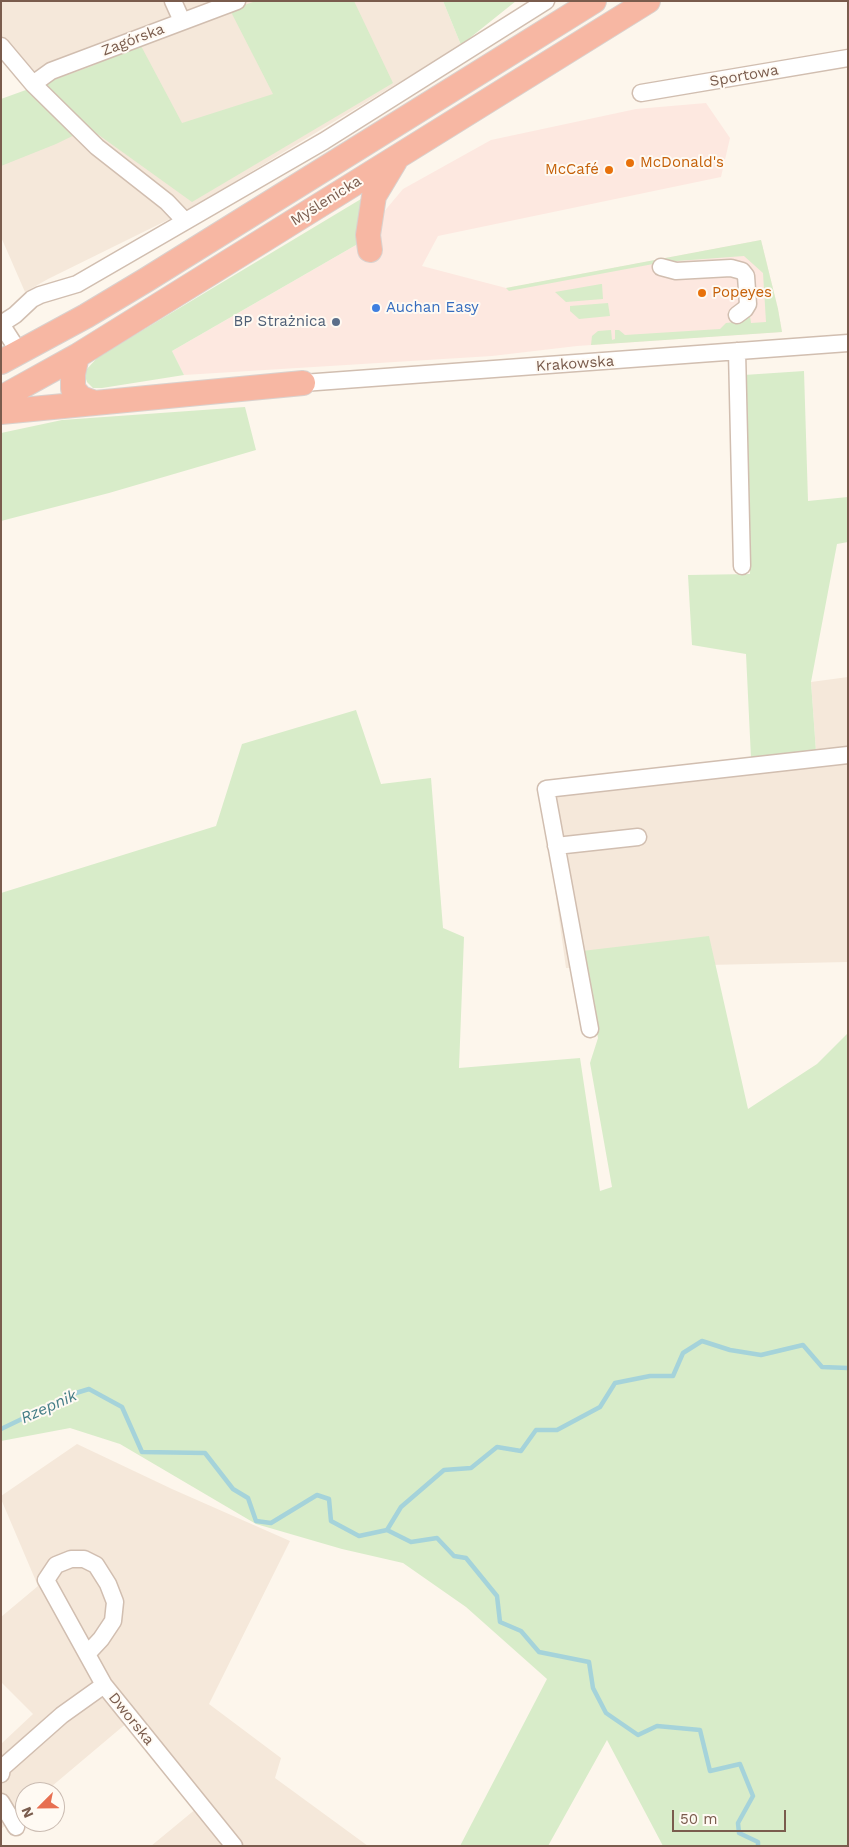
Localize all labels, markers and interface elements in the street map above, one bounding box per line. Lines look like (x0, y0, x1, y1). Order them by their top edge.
street label: Zagórska (99, 20, 167, 60)
street label: Sportowa (708, 61, 780, 91)
place label: McDonald's (640, 154, 724, 172)
marker: McDonald's (624, 157, 636, 169)
place label: McCafé (545, 161, 599, 179)
marker: McCafé (603, 164, 615, 176)
street label: Myślenicka (287, 172, 365, 230)
place label: Popeyes (712, 284, 772, 302)
marker: Popeyes (696, 287, 708, 299)
place label: Auchan Easy (386, 299, 479, 317)
marker: Auchan Easy (370, 302, 382, 314)
place label: BP Strażnica (233, 313, 326, 331)
marker: BP Strażnica (330, 316, 342, 328)
street label: Krakowska (535, 352, 615, 376)
water label: Rzepnik (18, 1386, 80, 1428)
street label: Dworska (104, 1689, 158, 1749)
north arrow (15, 1782, 65, 1832)
scale bar (674, 1800, 788, 1832)
text: N (18, 1805, 37, 1820)
text: 50 m (680, 1810, 717, 1828)

